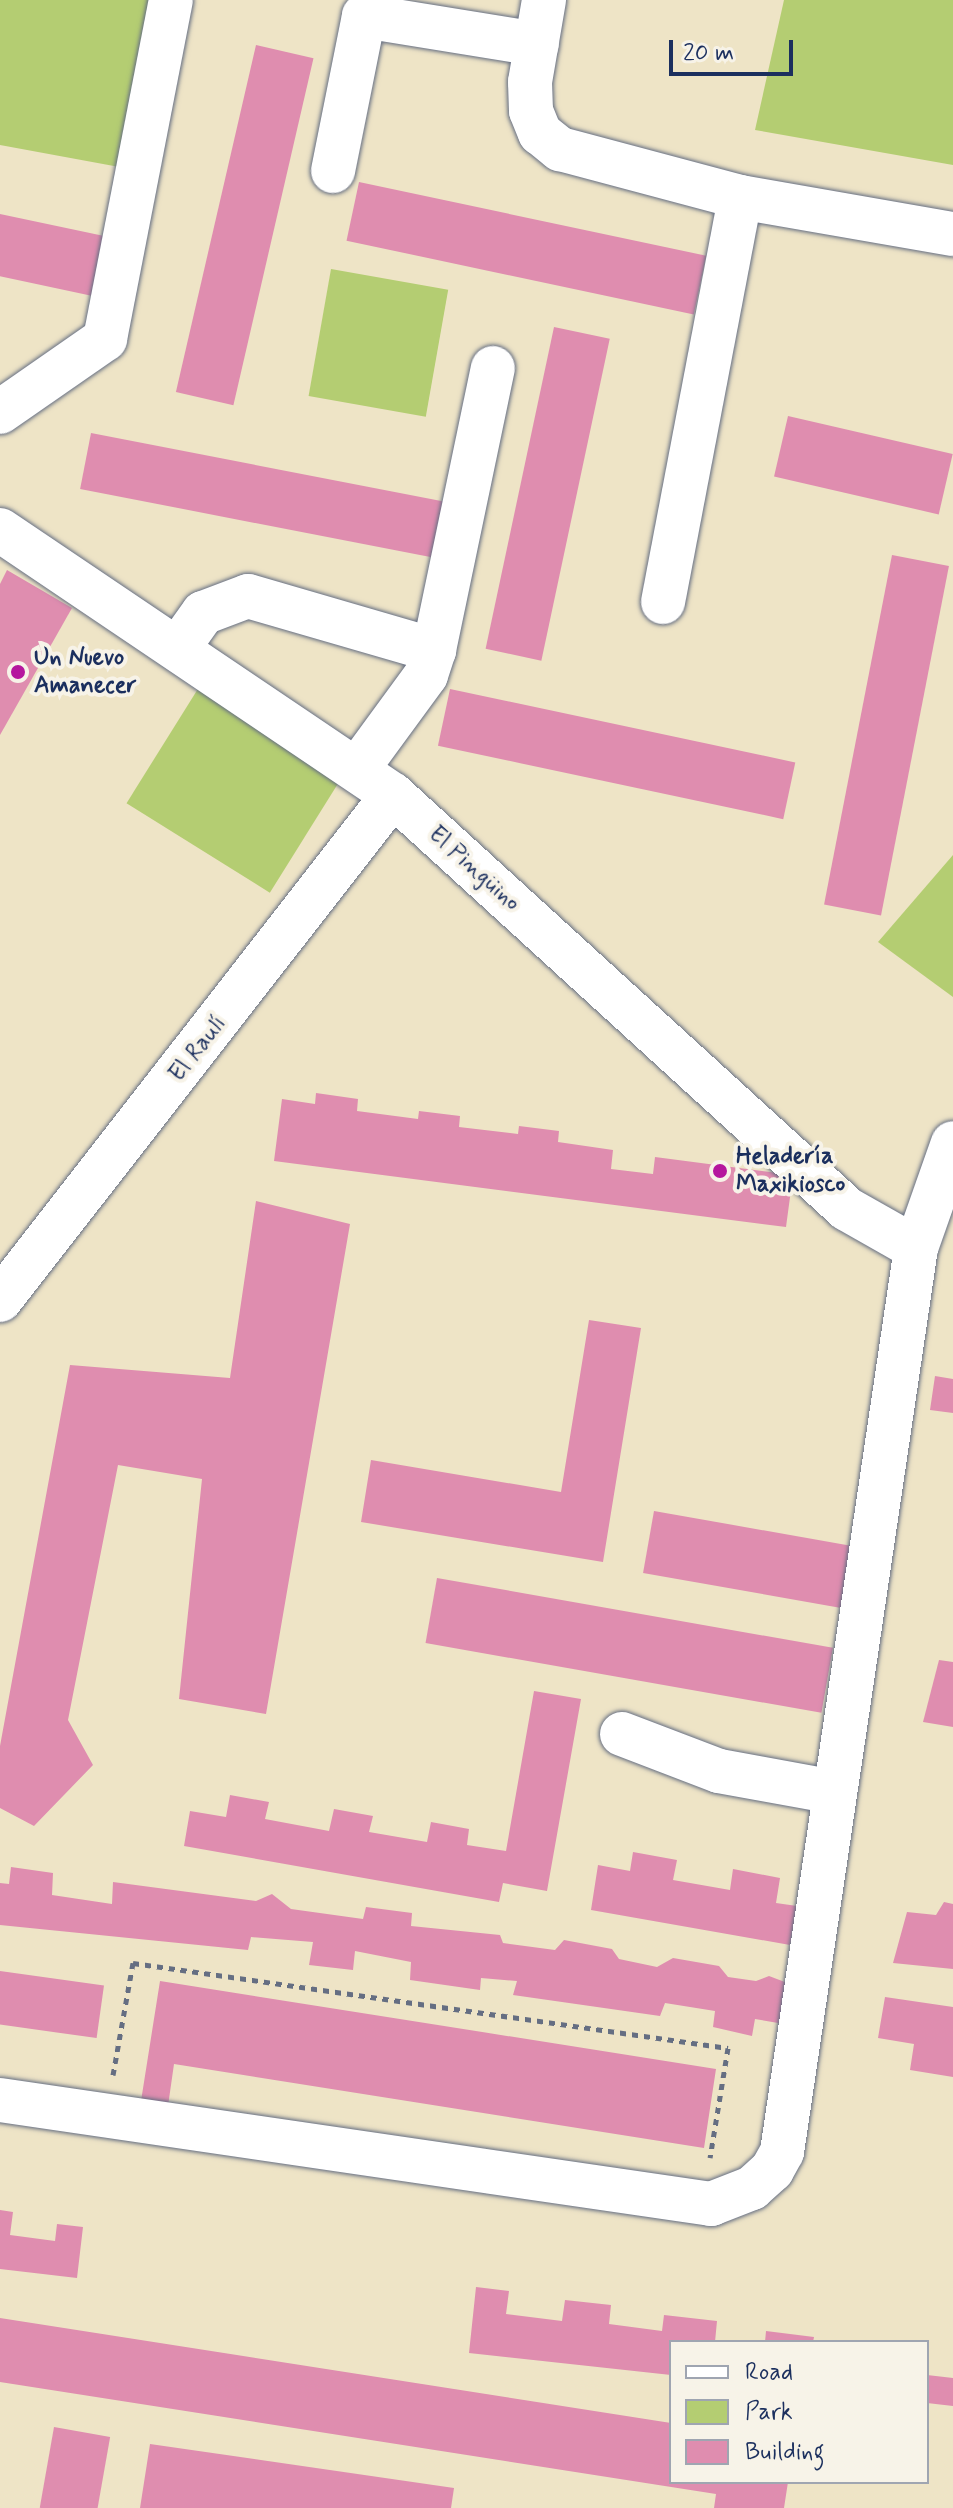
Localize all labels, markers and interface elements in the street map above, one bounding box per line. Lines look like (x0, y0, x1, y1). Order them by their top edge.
scale bar (673, 24, 797, 74)
text: 20 m (683, 38, 734, 69)
place label: Un Nuevo Amanecer (34, 644, 137, 700)
marker: Un Nuevo Amanecer (9, 663, 27, 681)
street label: El Pingüino (424, 822, 524, 916)
street label: El Raulí (164, 1011, 232, 1087)
place label: Heladería Maxikiosco (736, 1143, 845, 1199)
marker: Heladería Maxikiosco (711, 1162, 729, 1180)
legend (669, 2340, 929, 2484)
text: Road (745, 2357, 793, 2388)
text: Park (745, 2397, 793, 2428)
text: Building (745, 2437, 825, 2468)

